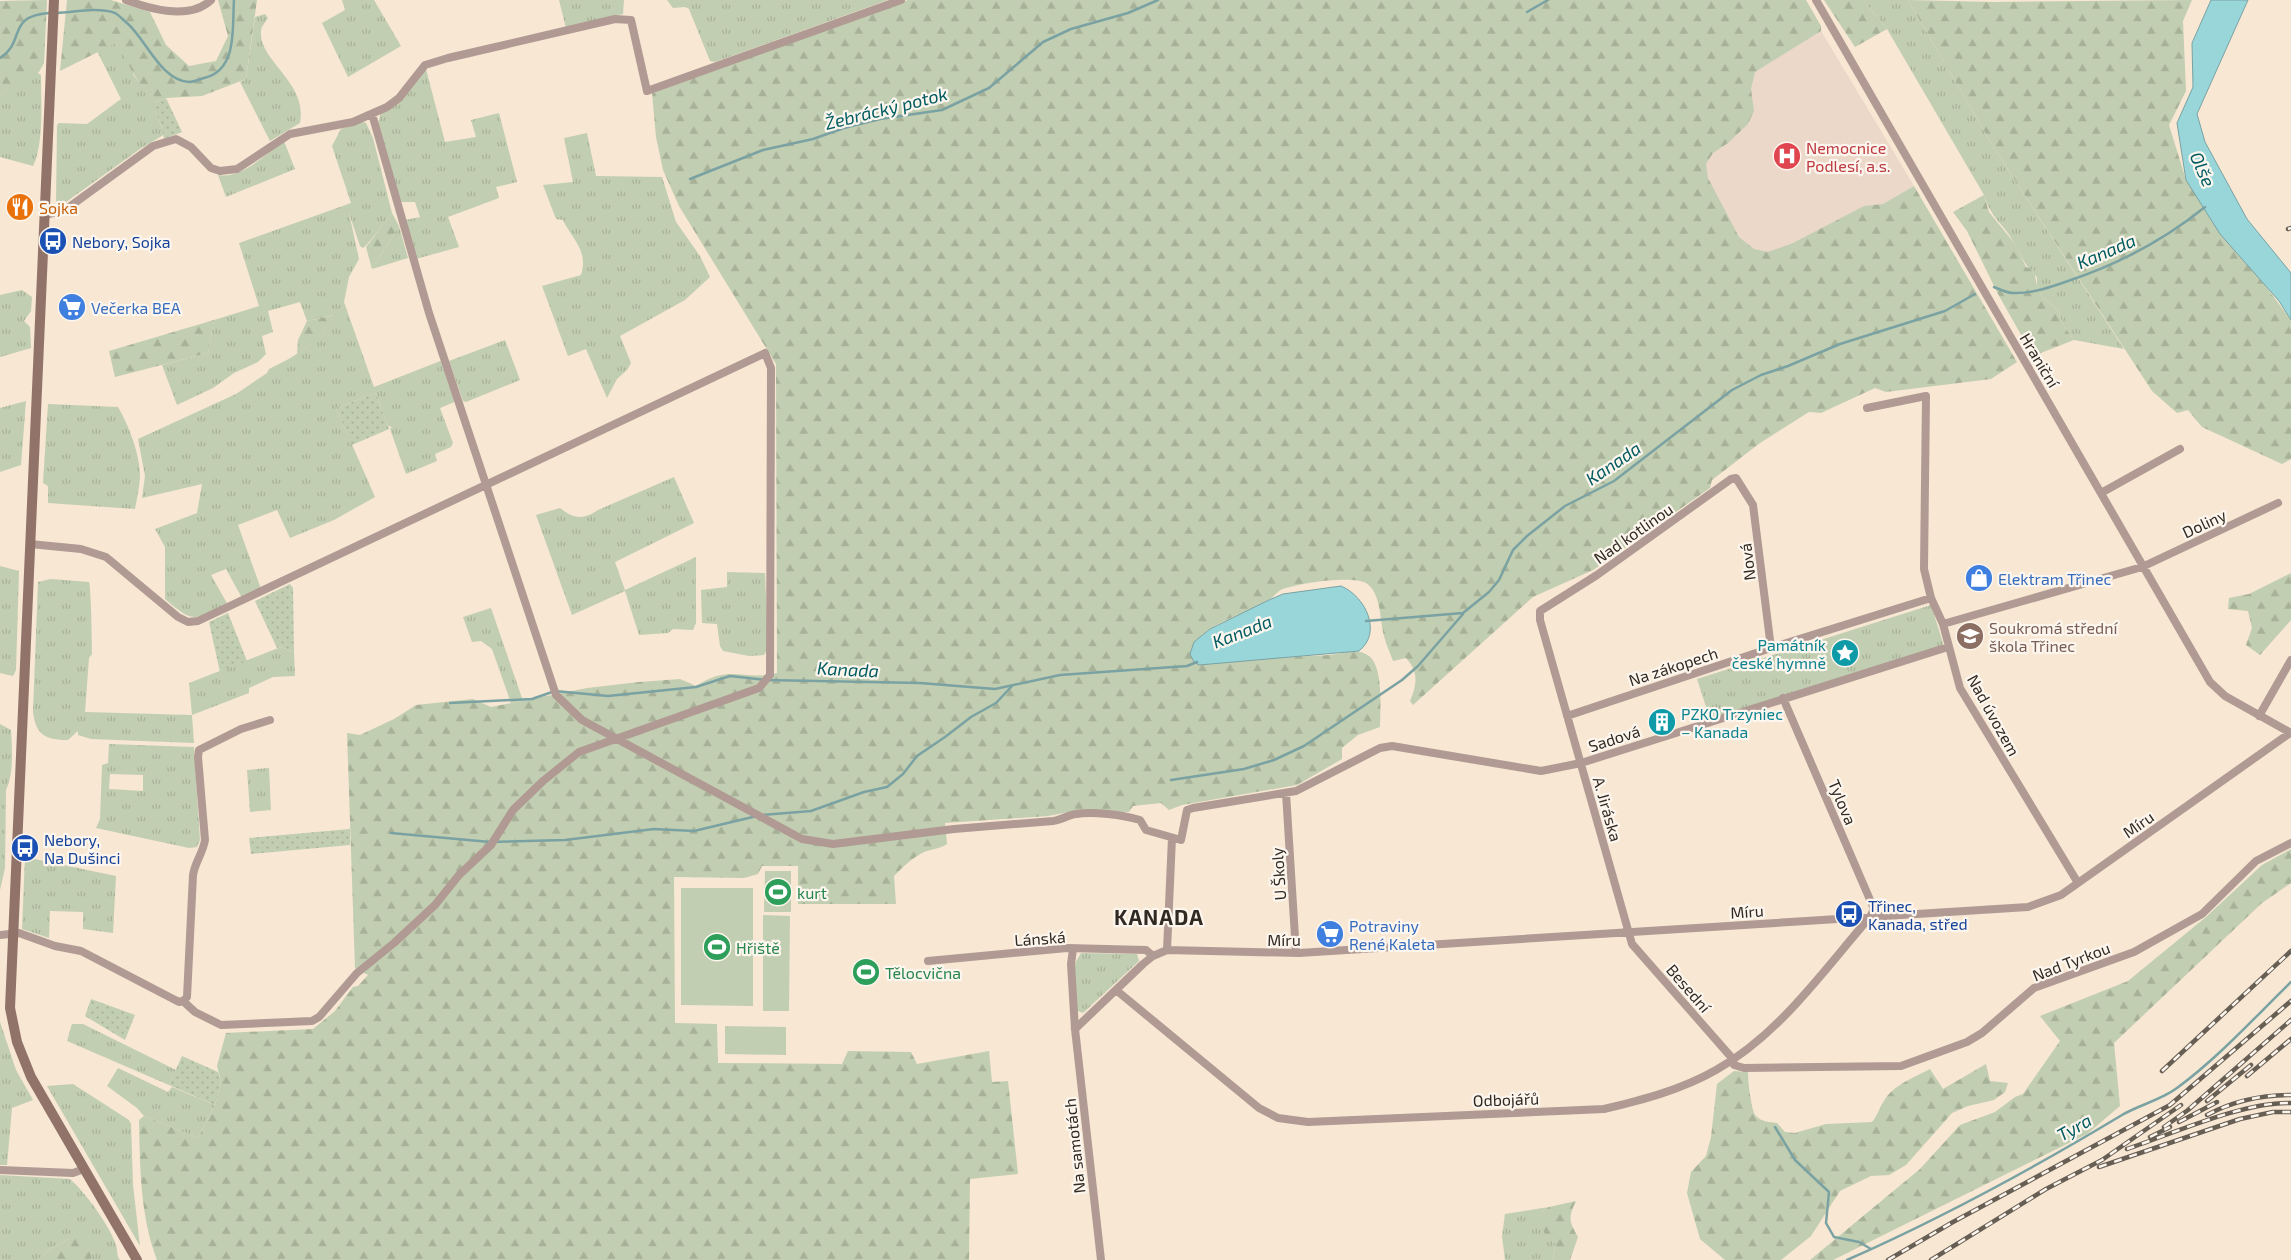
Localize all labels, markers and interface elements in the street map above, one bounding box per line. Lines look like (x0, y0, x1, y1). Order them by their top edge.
water label: Žebrácký potok (822, 82, 950, 134)
place label: Nemocnice Podlesí, a.s. (1806, 138, 1891, 175)
hospital icon: Nemocnice Podlesí, a.s. (1772, 141, 1802, 171)
water label: Olše (2186, 148, 2221, 190)
restaurant icon: Sojka (5, 192, 35, 222)
place label: Sojka (39, 198, 78, 218)
bus stop icon: Nebory, Sojka (38, 226, 68, 256)
water label: Kanada (2073, 229, 2139, 273)
place label: Nebory, Sojka (72, 232, 171, 252)
supermarket icon: Večerka BEA (57, 292, 87, 322)
place label: Večerka BEA (91, 298, 181, 317)
street label: Hraniční (2016, 329, 2064, 392)
water label: Kanada (1581, 437, 1645, 489)
street label: Nad kotlinou (1590, 499, 1676, 567)
street label: Doliny (2179, 504, 2229, 541)
street label: Nová (1735, 542, 1759, 582)
shop icon: Elektram Třinec (1964, 563, 1994, 593)
place label: Elektram Třinec (1998, 569, 2111, 588)
water label: Kanada (1209, 610, 1275, 652)
place label: Soukromá střední škola Třinec (1989, 618, 2118, 655)
school or university icon: Soukromá střední škola Třinec (1955, 621, 1985, 651)
place label: Památník české hymně (1732, 635, 1826, 672)
place icon: Památník české hymně (1830, 638, 1860, 668)
street label: Na zákopech (1626, 643, 1720, 689)
water label: Kanada (816, 656, 880, 682)
street label: Nad úvozem (1964, 671, 2024, 759)
place label: PZKO Trzyniec – Kanada (1681, 704, 1783, 741)
building icon: PZKO Trzyniec – Kanada (1647, 707, 1677, 737)
street label: Sadová (1586, 721, 1642, 755)
street label: A. Jiráska (1590, 774, 1626, 844)
street label: Tylova (1825, 776, 1861, 828)
street label: Míru (2119, 807, 2157, 841)
place label: Nebory, Na Dušinci (44, 830, 121, 867)
bus stop icon: Nebory, Na Dušinci (10, 833, 40, 863)
street label: U Školy (1267, 846, 1289, 901)
sports icon: kurt (763, 877, 793, 907)
place label: kurt (797, 883, 827, 902)
place label: Třinec, Kanada, střed (1868, 896, 1968, 933)
bus stop icon: Třinec, Kanada, střed (1834, 899, 1864, 929)
street label: Míru (1730, 900, 1764, 922)
district label: KANADA (1114, 904, 1204, 929)
place label: Potraviny René Kaleta (1349, 916, 1435, 953)
supermarket icon: Potraviny René Kaleta (1315, 919, 1345, 949)
street label: Lánská (1014, 927, 1066, 949)
street label: Míru (1267, 930, 1301, 949)
sports icon: Hřiště (702, 932, 732, 962)
place label: Hřiště (736, 938, 780, 957)
street label: Nad Tyrkou (2030, 938, 2112, 984)
sports icon: Tělocvična (851, 957, 881, 987)
street label: Besední (1663, 960, 1716, 1017)
place label: Tělocvična (885, 963, 961, 982)
street label: Odbojářů (1472, 1088, 1540, 1111)
street label: Na samotách (1060, 1097, 1088, 1195)
water label: Tyra (2053, 1109, 2095, 1145)

